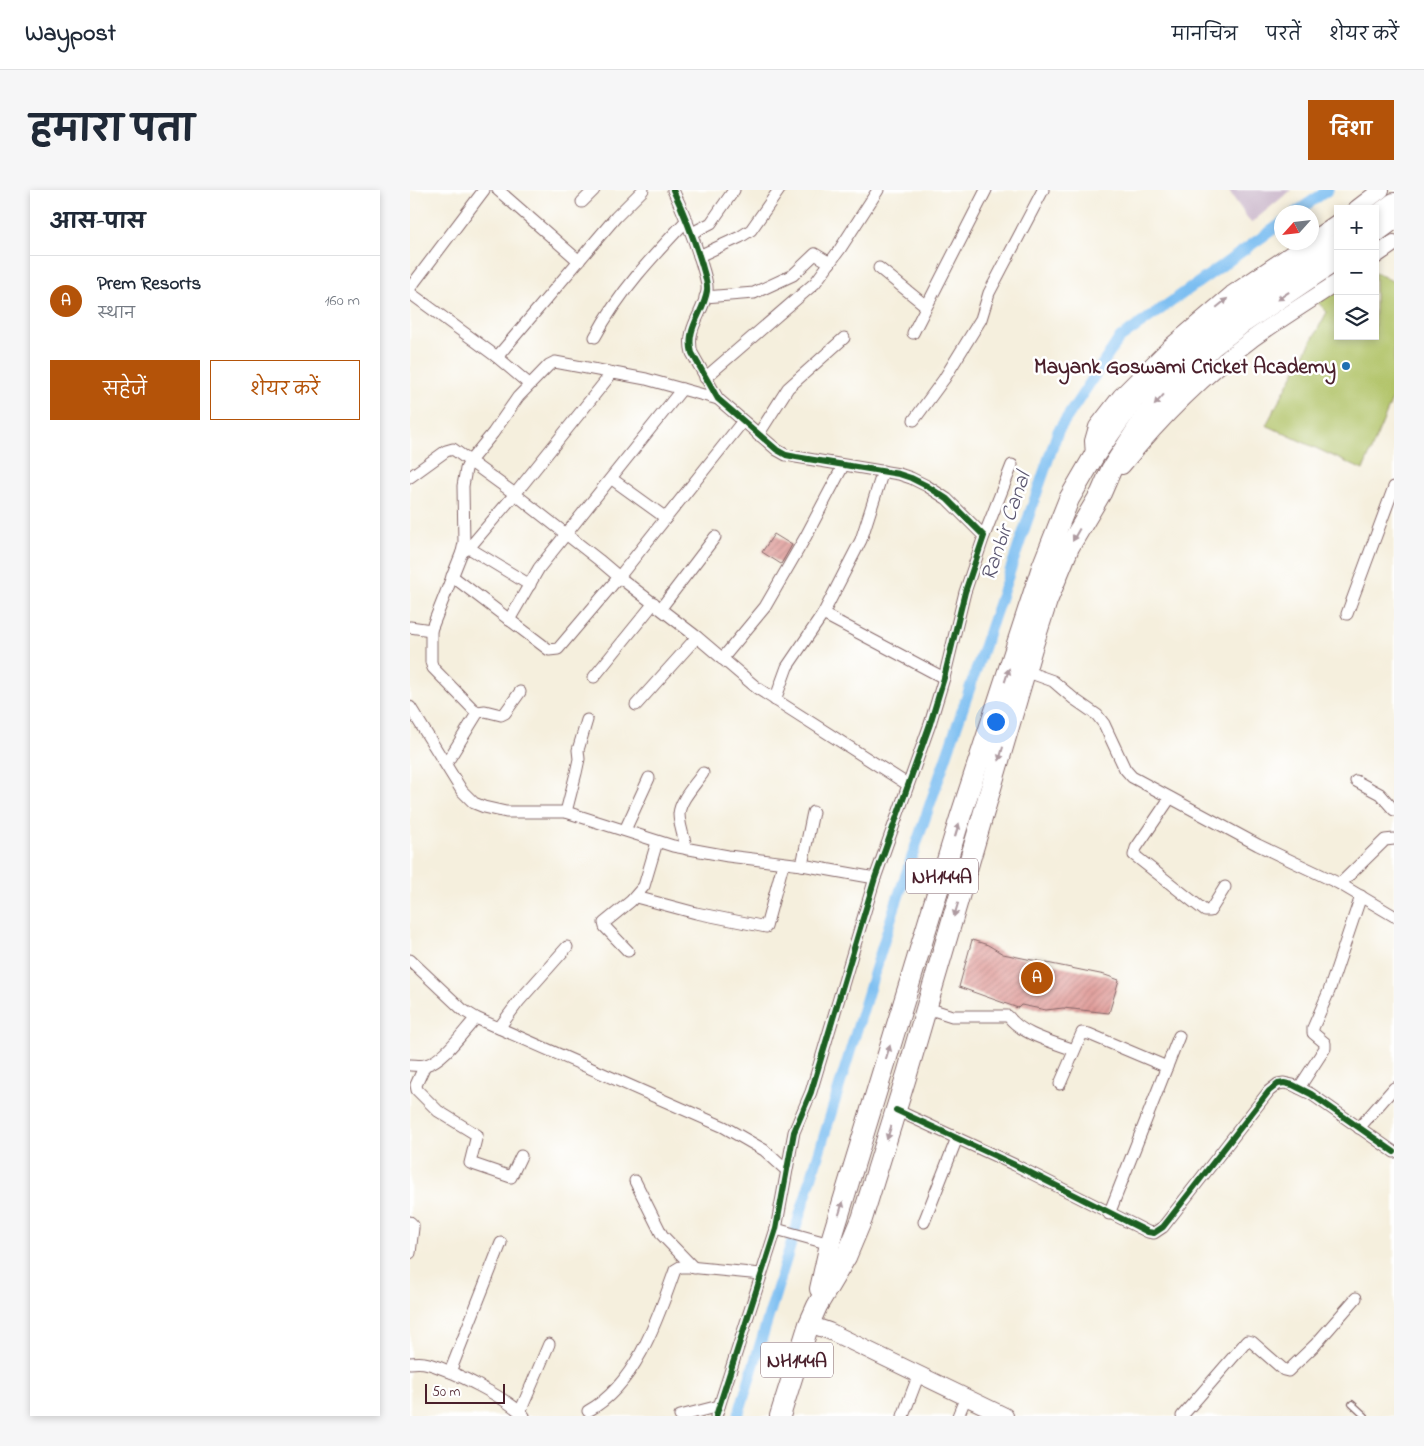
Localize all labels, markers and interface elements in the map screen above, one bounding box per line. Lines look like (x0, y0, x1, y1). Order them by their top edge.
text: Waypost (25, 17, 116, 52)
text: मानचित्र (1172, 23, 1238, 49)
text: परतें (1266, 23, 1301, 49)
text: शेयर करें (1329, 23, 1399, 49)
button: दिशा (1308, 100, 1394, 160)
text: हमारा पता (30, 106, 194, 157)
north arrow (1274, 205, 1319, 250)
map controls (1334, 205, 1379, 340)
button: + (1334, 205, 1379, 250)
text: आस-पास (50, 208, 145, 238)
button: − (1334, 250, 1379, 295)
text: Prem Resorts (97, 271, 201, 298)
text: A (61, 289, 71, 313)
text: 160 m (325, 289, 360, 313)
one-way arrow (1276, 291, 1290, 301)
button: layers (1334, 295, 1379, 340)
one-way arrow (1216, 297, 1229, 308)
text: स्थान (97, 302, 135, 326)
place label: Mayank Goswami Cricket Academy (1034, 353, 1336, 385)
button: सहेजें (50, 360, 200, 420)
button: शेयर करें (210, 360, 360, 420)
marker: Mayank Goswami Cricket Academy (1340, 360, 1352, 372)
one-way arrow (1153, 393, 1164, 406)
water label: Ranbir Canal (973, 466, 1041, 586)
one-way arrow (1072, 527, 1080, 542)
one-way arrow (1003, 668, 1011, 683)
your location (983, 709, 1009, 735)
one-way arrow (997, 747, 1005, 762)
one-way arrow (953, 822, 961, 837)
road number: NH144A (906, 858, 978, 894)
one-way arrow (952, 903, 960, 918)
pin: A (1021, 959, 1053, 997)
one-way arrow (884, 1044, 892, 1059)
one-way arrow (885, 1125, 892, 1140)
one-way arrow (837, 1200, 845, 1215)
road number: NH144A (761, 1342, 833, 1378)
scale bar (425, 1381, 505, 1404)
text: 50 m (432, 1382, 460, 1403)

